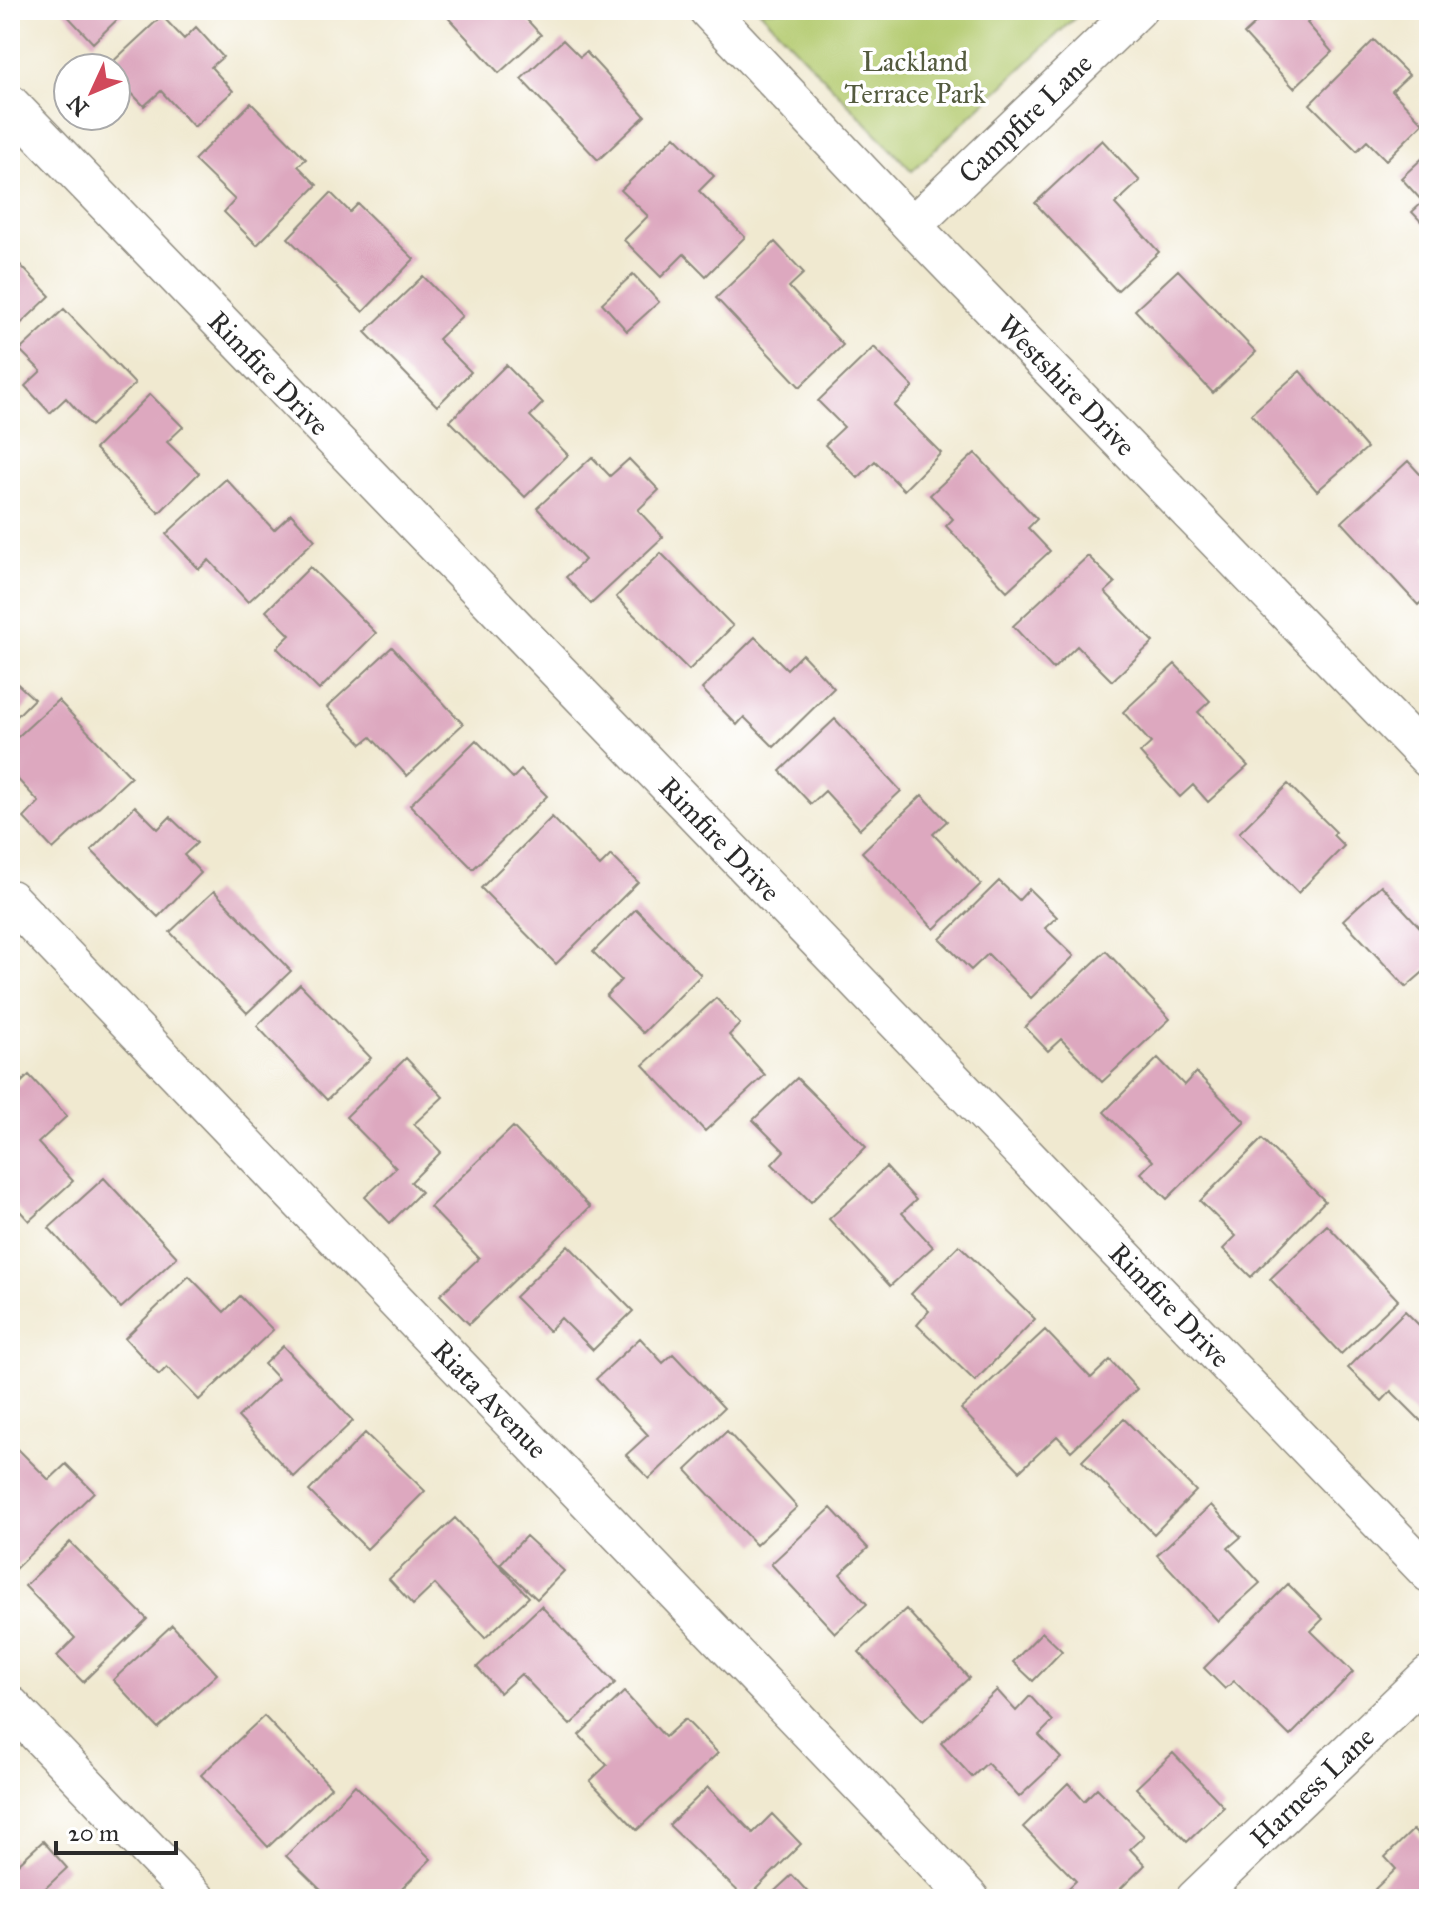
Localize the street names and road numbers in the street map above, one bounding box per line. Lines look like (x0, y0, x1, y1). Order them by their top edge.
street label: Campfire Lane (951, 46, 1099, 191)
street label: Rimfire Drive (201, 304, 337, 443)
street label: Westshire Drive (990, 307, 1143, 463)
street label: Rimfire Drive (652, 770, 788, 909)
street label: Rimfire Drive (1102, 1236, 1238, 1375)
street label: Riata Avenue (425, 1333, 555, 1466)
street label: Harness Lane (1243, 1719, 1382, 1855)

